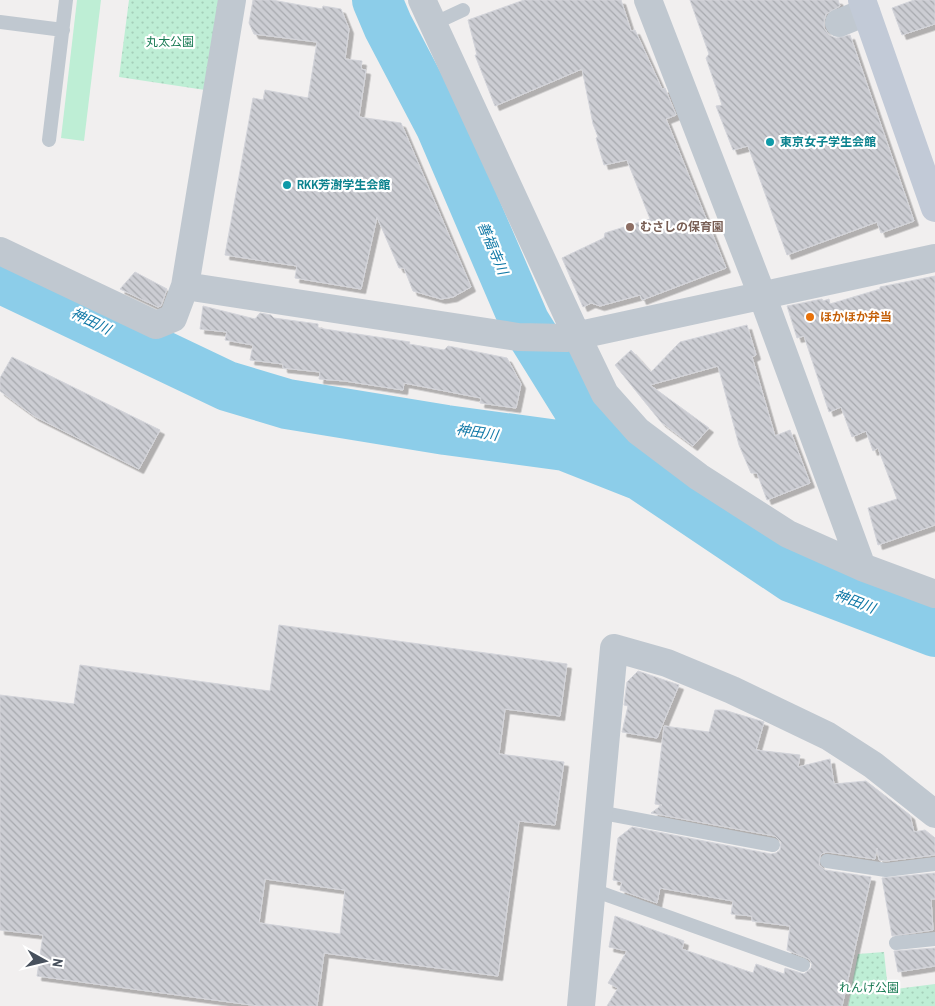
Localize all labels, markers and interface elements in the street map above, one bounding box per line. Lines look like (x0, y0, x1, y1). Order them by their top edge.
park label: 丸太公園 (146, 34, 194, 50)
place label: 東京女子学生会館 (780, 134, 876, 150)
marker: 東京女子学生会館 (764, 136, 776, 148)
place label: RKK芳澍学生会館 (297, 177, 390, 193)
marker: RKK芳澍学生会館 (281, 179, 293, 191)
water label: 善福寺川 (474, 219, 513, 279)
place label: むさしの保育園 (640, 219, 724, 235)
marker: むさしの保育園 (624, 221, 636, 233)
water label: 神田川 (68, 304, 116, 339)
place label: ほかほか弁当 (820, 309, 892, 325)
marker: ほかほか弁当 (804, 311, 816, 323)
water label: 神田川 (455, 420, 501, 444)
water label: 神田川 (832, 585, 880, 618)
north arrow (20, 936, 70, 986)
text: N (48, 957, 67, 968)
park label: れんげ公園 (839, 980, 899, 996)

